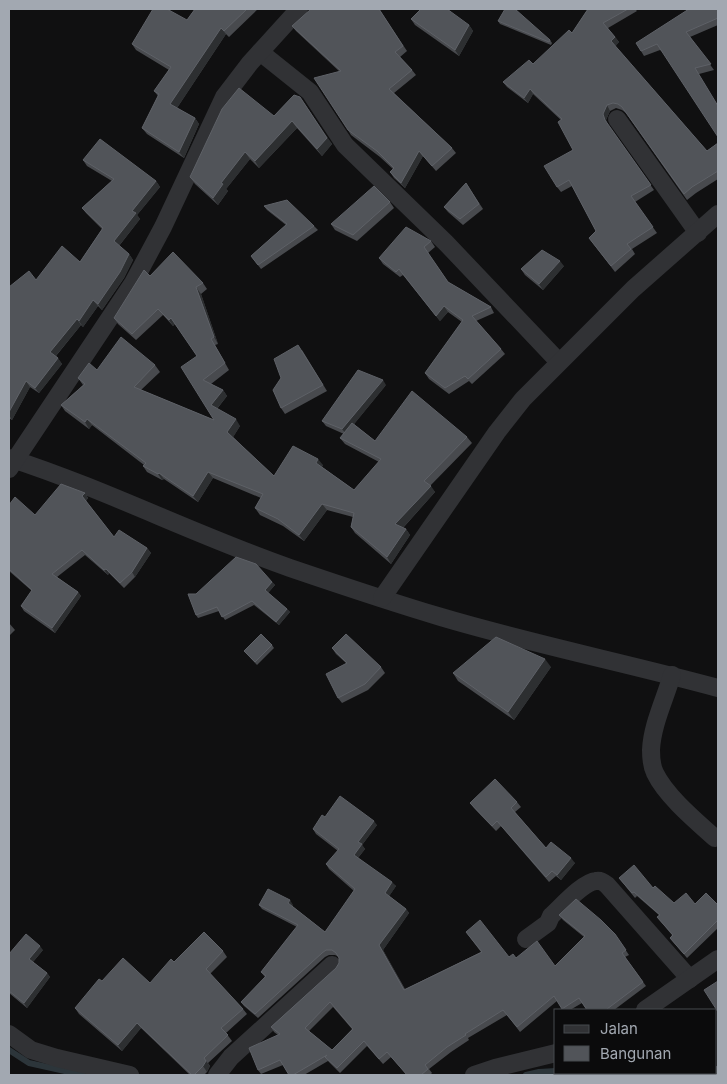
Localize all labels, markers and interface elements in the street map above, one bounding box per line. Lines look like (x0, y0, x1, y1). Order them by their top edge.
legend (554, 1009, 717, 1074)
text: Jalan (600, 1019, 638, 1038)
text: Bangunan (600, 1044, 671, 1063)

